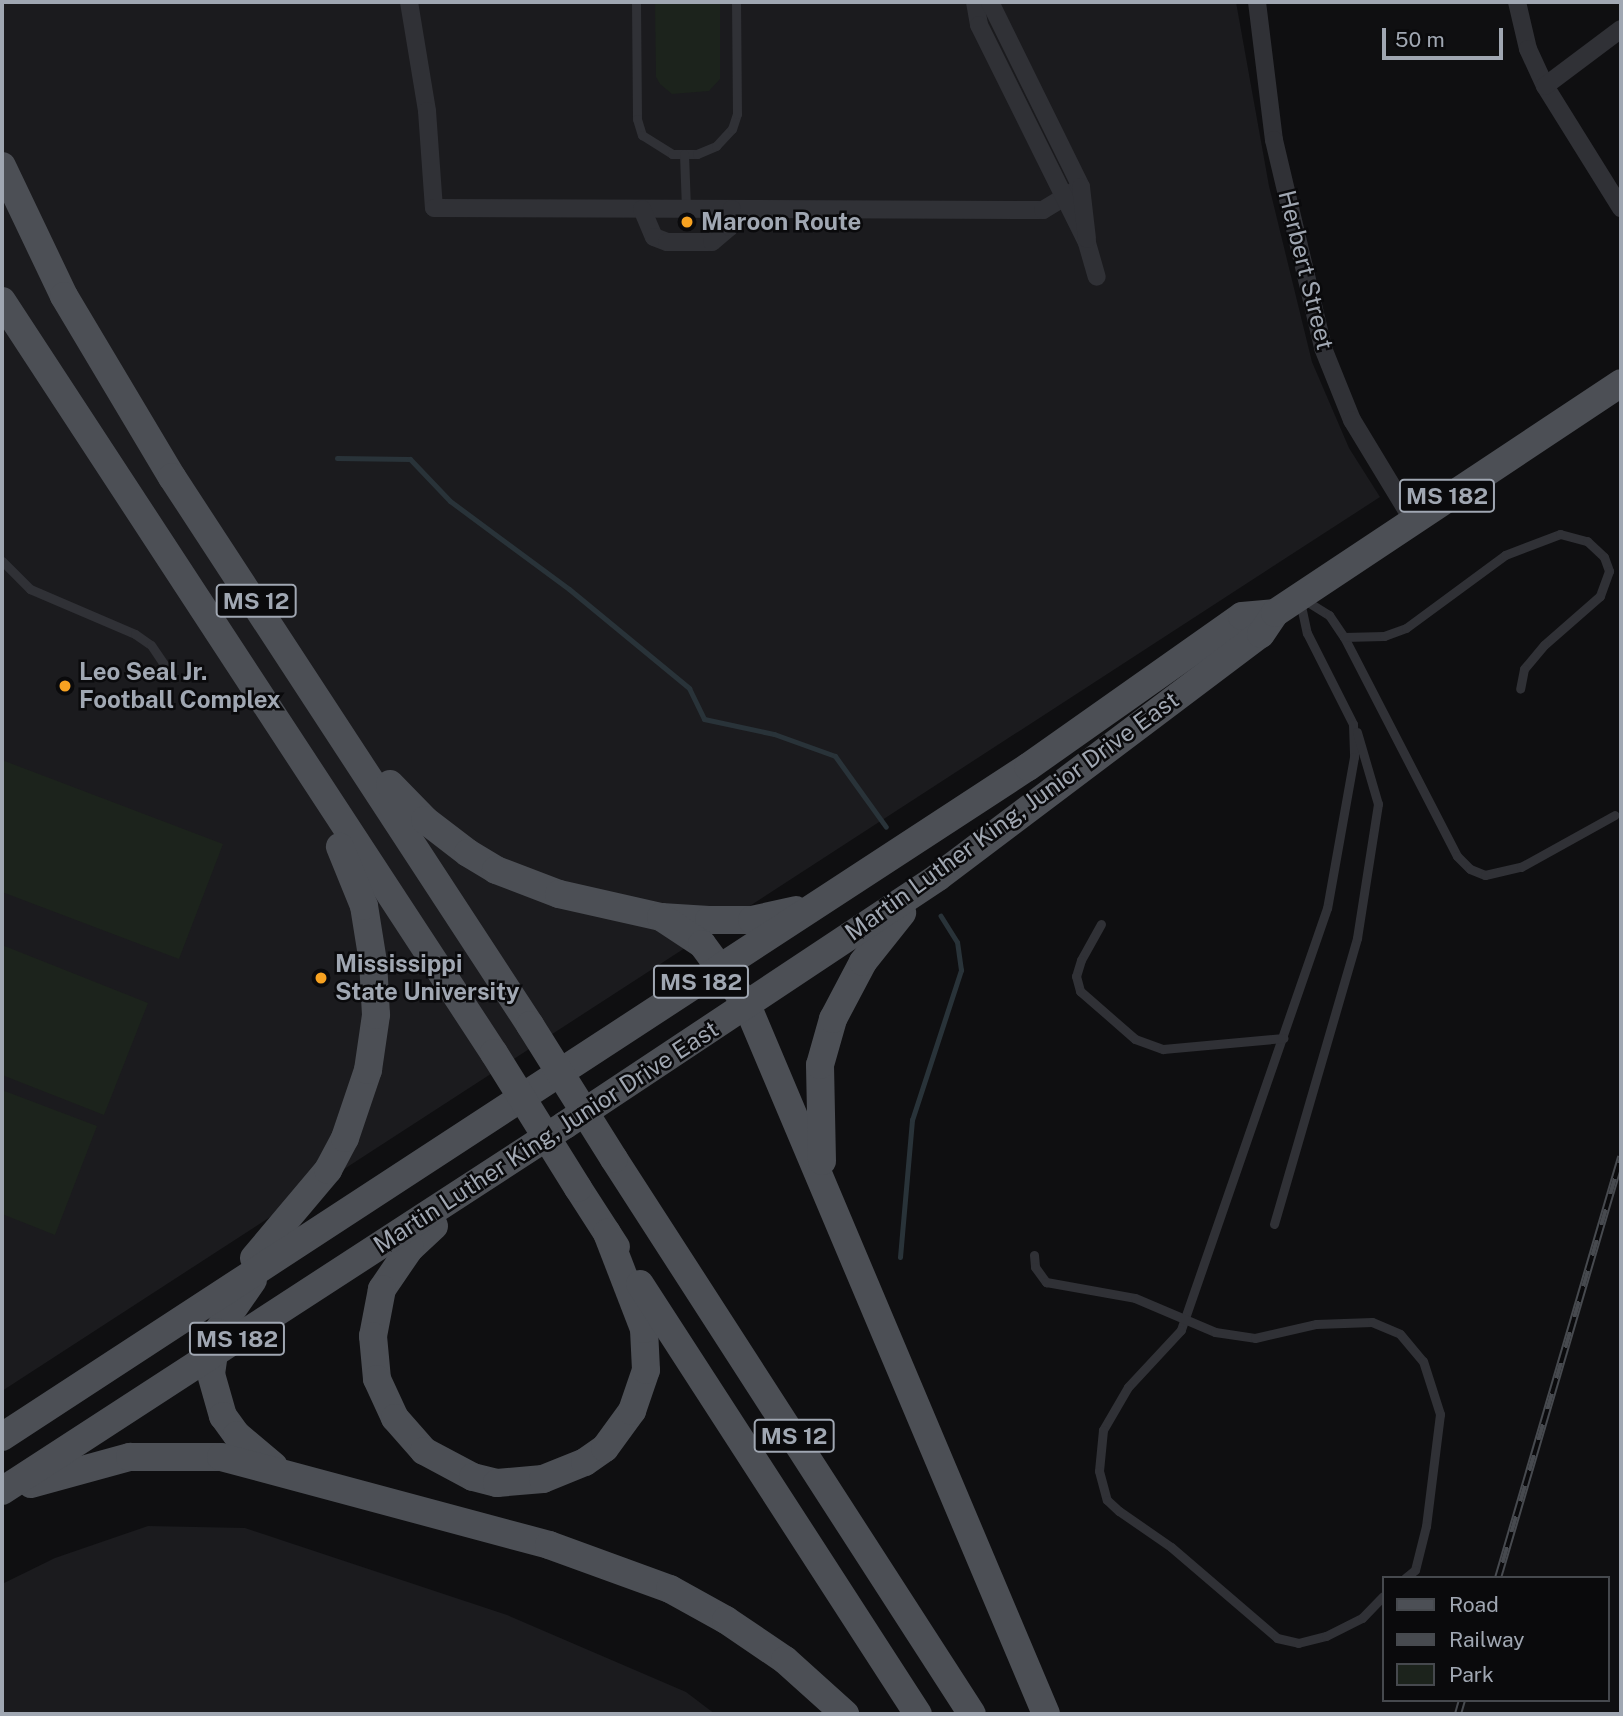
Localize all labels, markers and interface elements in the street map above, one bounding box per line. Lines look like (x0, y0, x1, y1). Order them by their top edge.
scale bar (1385, 14, 1506, 58)
text: 50 m (1395, 27, 1445, 52)
street label: Herbert Street (1272, 187, 1340, 353)
place label: Maroon Route (701, 208, 861, 236)
marker: Maroon Route (679, 214, 695, 230)
road number: MS 182 (1398, 476, 1496, 516)
road number: MS 12 (214, 582, 298, 621)
place label: Leo Seal Jr. Football Complex (79, 658, 281, 714)
marker: Leo Seal Jr. Football Complex (57, 678, 73, 694)
street label: Martin Luther King, Junior Drive East (839, 685, 1185, 947)
place label: Mississippi State University (335, 950, 520, 1006)
road number: MS 182 (652, 962, 750, 1001)
marker: Mississippi State University (313, 970, 329, 986)
street label: Martin Luther King, Junior Drive East (368, 1014, 724, 1260)
road number: MS 182 (188, 1320, 286, 1358)
road number: MS 12 (752, 1416, 836, 1456)
legend (1382, 1576, 1609, 1702)
text: Road (1449, 1592, 1499, 1617)
text: Railway (1449, 1627, 1525, 1652)
text: Park (1449, 1662, 1494, 1687)

